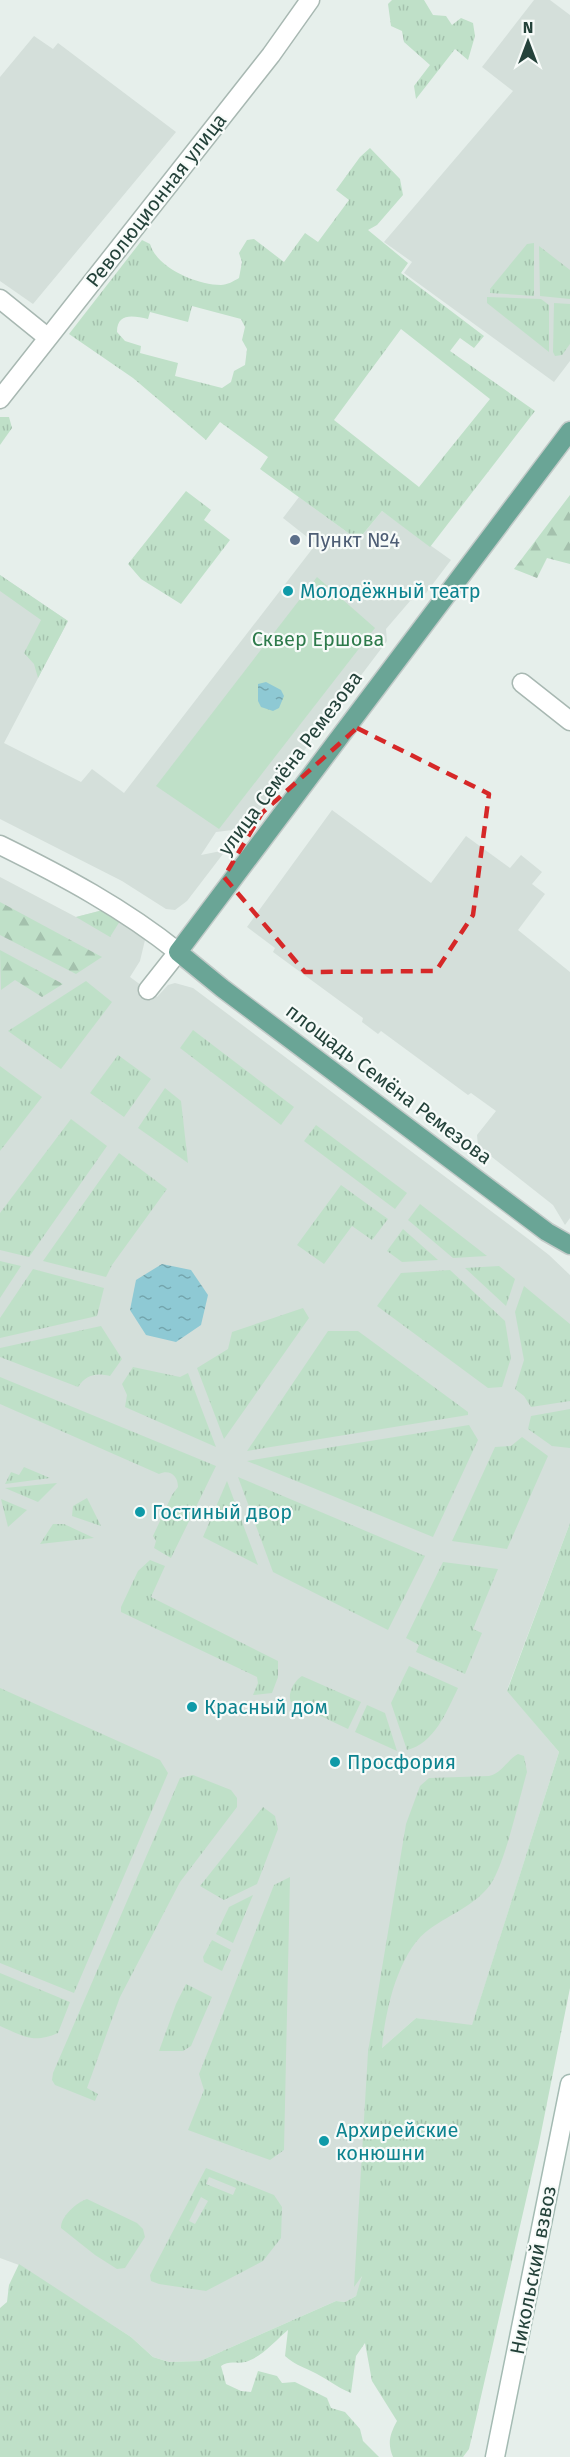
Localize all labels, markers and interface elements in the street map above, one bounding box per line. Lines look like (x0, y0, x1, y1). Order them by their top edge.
north arrow (498, 12, 558, 72)
text: N (523, 18, 533, 37)
street label: Революционная улица (81, 108, 231, 292)
place label: Пункт №4 (307, 528, 400, 552)
marker: Пункт №4 (288, 533, 302, 547)
place label: Молодёжный театр (300, 579, 481, 603)
marker: Молодёжный театр (281, 584, 295, 598)
park label: Сквер Ершова (252, 627, 384, 651)
street label: улица Семёна Ремезова (213, 666, 367, 860)
street label: площадь Семёна Ремезова (281, 999, 497, 1169)
place label: Гостиный двор (152, 1500, 292, 1524)
marker: Гостиный двор (133, 1505, 147, 1519)
place label: Красный дом (204, 1695, 328, 1719)
marker: Красный дом (185, 1700, 199, 1714)
place label: Просфория (347, 1750, 456, 1774)
marker: Просфория (328, 1755, 342, 1769)
place label: Архирейские конюшни (336, 2118, 458, 2165)
marker: Архирейские конюшни (317, 2134, 331, 2148)
street label: Никольский взвоз (505, 2183, 561, 2357)

